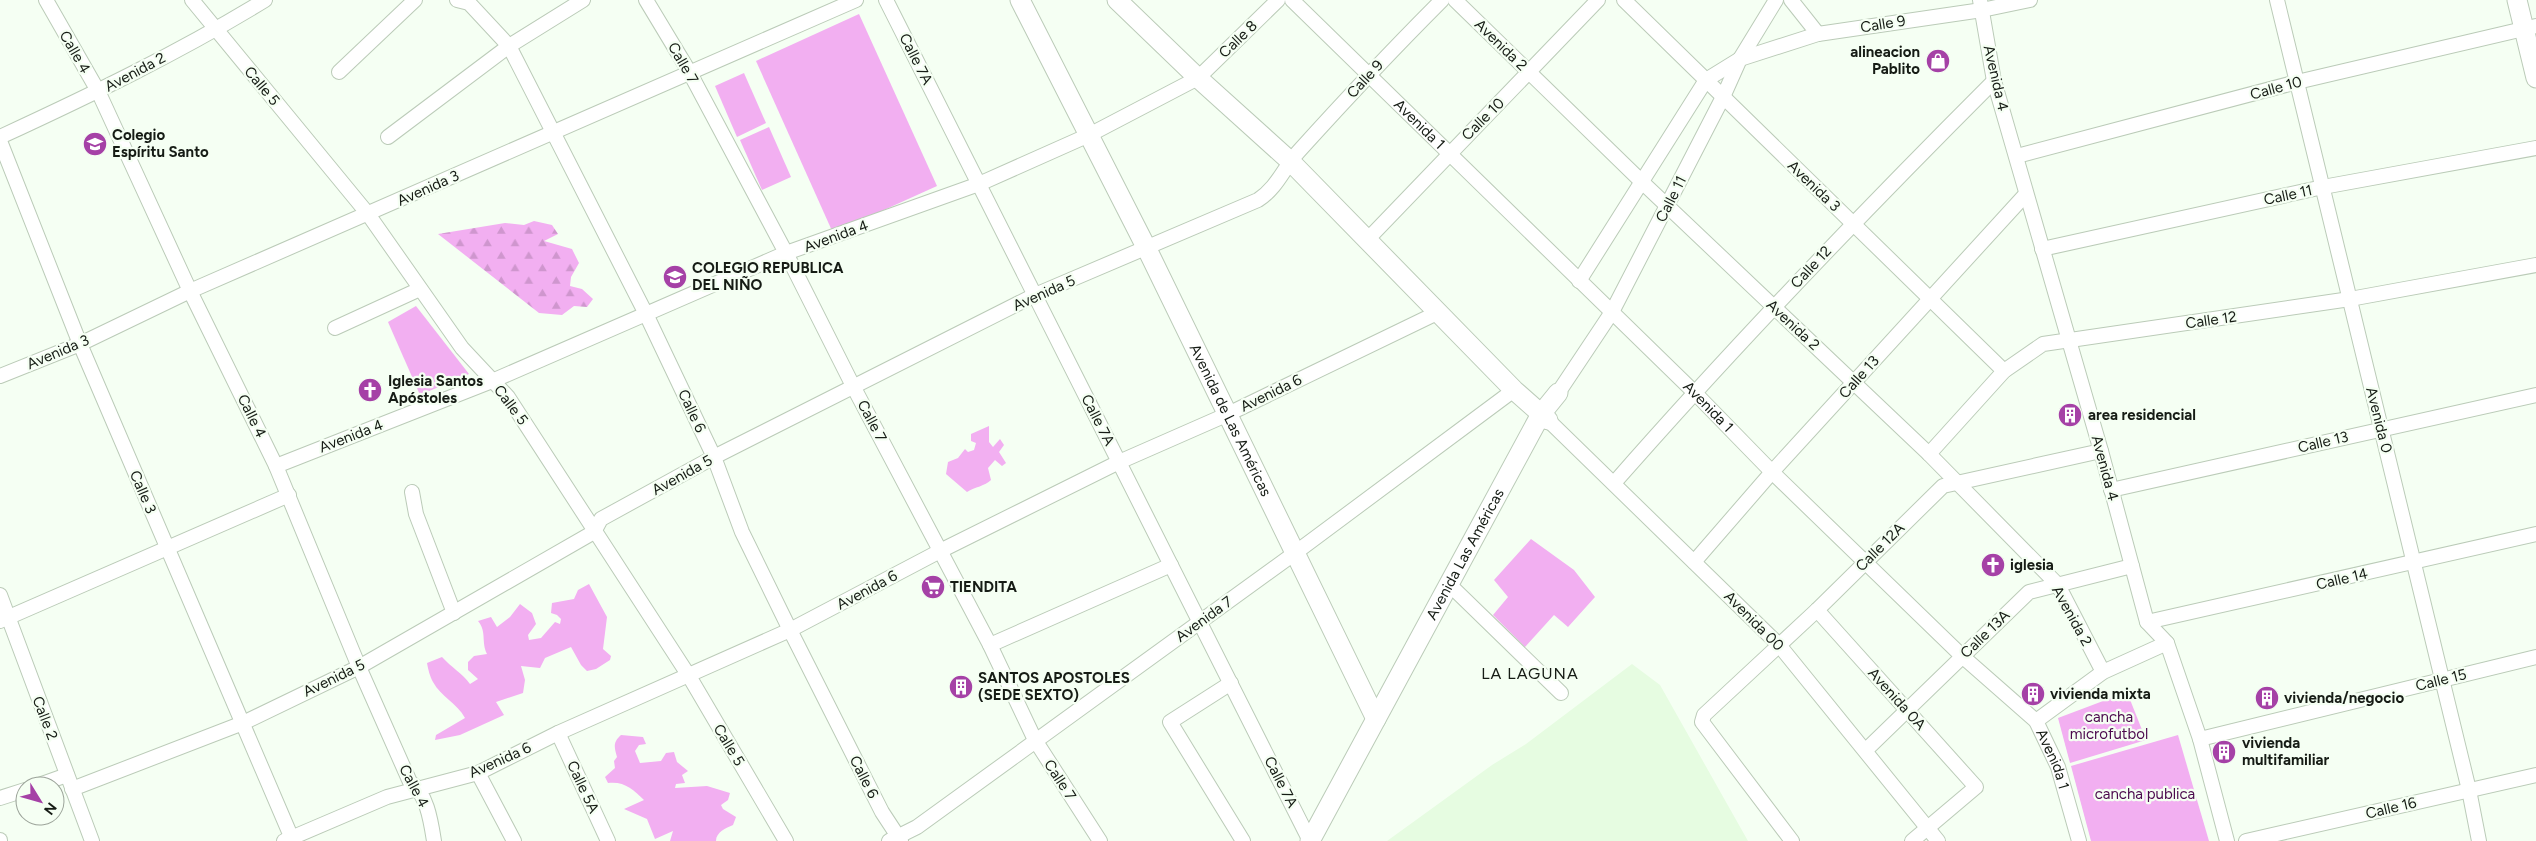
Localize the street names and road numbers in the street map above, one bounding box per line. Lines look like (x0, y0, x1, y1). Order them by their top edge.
street label: Calle 9 (1859, 12, 1907, 36)
street label: Calle 8 (1215, 16, 1261, 62)
street label: Avenida 2 (1471, 16, 1531, 74)
street label: Calle 4 (56, 27, 94, 77)
street label: Calle 7A (895, 30, 937, 88)
street label: Calle 7 (664, 39, 702, 87)
street label: Avenida 4 (1980, 43, 2012, 113)
street label: Avenida 2 (102, 49, 168, 95)
street label: Calle 9 (1343, 56, 1387, 102)
street label: Calle 5 (240, 63, 284, 109)
street label: Calle 10 (2248, 72, 2304, 104)
street label: Calle 10 (1458, 94, 1508, 144)
street label: Avenida 1 (1390, 95, 1449, 153)
street label: Avenida 3 (1784, 157, 1844, 215)
street label: Avenida 3 (394, 166, 462, 210)
street label: Calle 11 (1652, 173, 1690, 225)
street label: Calle 11 (2262, 181, 2314, 209)
street label: Avenida 4 (801, 216, 871, 256)
street label: Calle 12 (1787, 242, 1835, 292)
street label: Avenida 5 (1010, 271, 1078, 315)
street label: Avenida 2 (1763, 296, 1823, 354)
street label: Calle 12 (2184, 308, 2238, 332)
street label: Avenida 3 (24, 331, 92, 373)
street label: Avenida de Las Américas (1186, 341, 1275, 499)
street label: Calle 13 (1835, 352, 1883, 402)
street label: Avenida 6 (1237, 370, 1305, 416)
street label: Avenida 1 (1679, 378, 1737, 436)
street label: Calle 5 (490, 381, 532, 429)
street label: Avenida 0 (2362, 385, 2396, 455)
street label: Calle 6 (674, 387, 710, 436)
street label: Calle 4 (234, 391, 270, 441)
street label: Calle 7A (1077, 391, 1119, 449)
street label: Calle 7 (853, 397, 891, 445)
street label: Avenida 4 (316, 416, 386, 456)
street label: Calle 13 (2296, 427, 2350, 457)
street label: Avenida 4 (2088, 433, 2122, 503)
street label: Avenida 5 (649, 451, 715, 499)
street label: Calle 3 (126, 468, 160, 516)
street label: Avenida Las Américas (1422, 486, 1508, 623)
street label: Calle 12A (1852, 519, 1908, 575)
street label: Calle 14 (2314, 564, 2370, 594)
street label: Avenida 6 (834, 566, 901, 614)
street label: Avenida 2 (2048, 583, 2096, 649)
street label: Avenida 00 (1720, 587, 1788, 655)
street label: Avenida 7 (1172, 592, 1236, 646)
street label: Calle 13A (1957, 606, 2013, 662)
street label: Avenida 5 (300, 655, 368, 701)
street label: Avenida 0A (1864, 664, 1930, 734)
street label: Calle 15 (2414, 665, 2468, 695)
street label: Calle 2 (28, 694, 62, 742)
street label: Calle 5 (710, 721, 748, 769)
street label: Avenida 1 (2032, 726, 2073, 791)
street label: Avenida 6 (466, 738, 534, 782)
street label: Calle 6 (846, 753, 883, 802)
street label: Calle 7A (1260, 753, 1302, 811)
street label: Calle 7 (1040, 756, 1080, 804)
street label: Calle 5A (563, 758, 603, 816)
street label: Calle 4 (395, 761, 433, 811)
street label: Calle 16 (2364, 793, 2419, 823)

